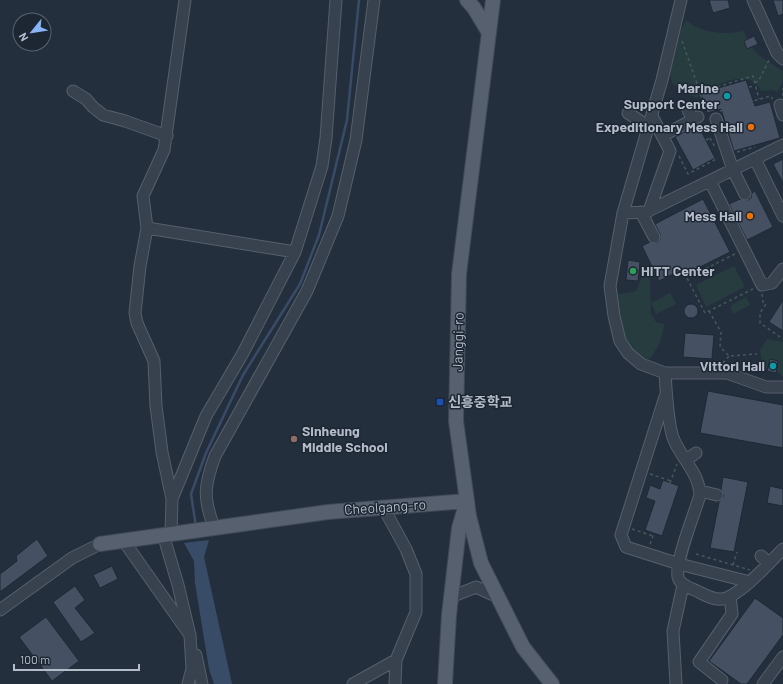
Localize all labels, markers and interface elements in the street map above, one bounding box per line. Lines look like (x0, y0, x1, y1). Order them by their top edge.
north arrow (12, 12, 52, 52)
text: N (15, 31, 30, 44)
place label: Marine Support Center (624, 79, 720, 112)
marker: Marine Support Center (722, 91, 732, 101)
place label: Expeditionary Mess Hall (596, 118, 743, 135)
marker: Expeditionary Mess Hall (746, 122, 756, 132)
place label: Mess Hall (685, 207, 742, 224)
marker: Mess Hall (745, 211, 755, 221)
place label: HITT Center (641, 262, 715, 279)
marker: HITT Center (628, 266, 638, 276)
street label: Janggi-ro (448, 312, 467, 372)
place label: Vittori Hall (700, 357, 765, 374)
marker: Vittori Hall (768, 361, 778, 371)
place label: 신흥중학교 (448, 393, 513, 410)
marker: 신흥중학교 (435, 397, 445, 407)
place label: Sinheung Middle School (302, 422, 388, 455)
marker: Sinheung Middle School (289, 434, 299, 444)
street label: Cheolgang-ro (343, 495, 427, 518)
scale bar (14, 646, 139, 672)
text: 100 m (20, 652, 50, 666)

